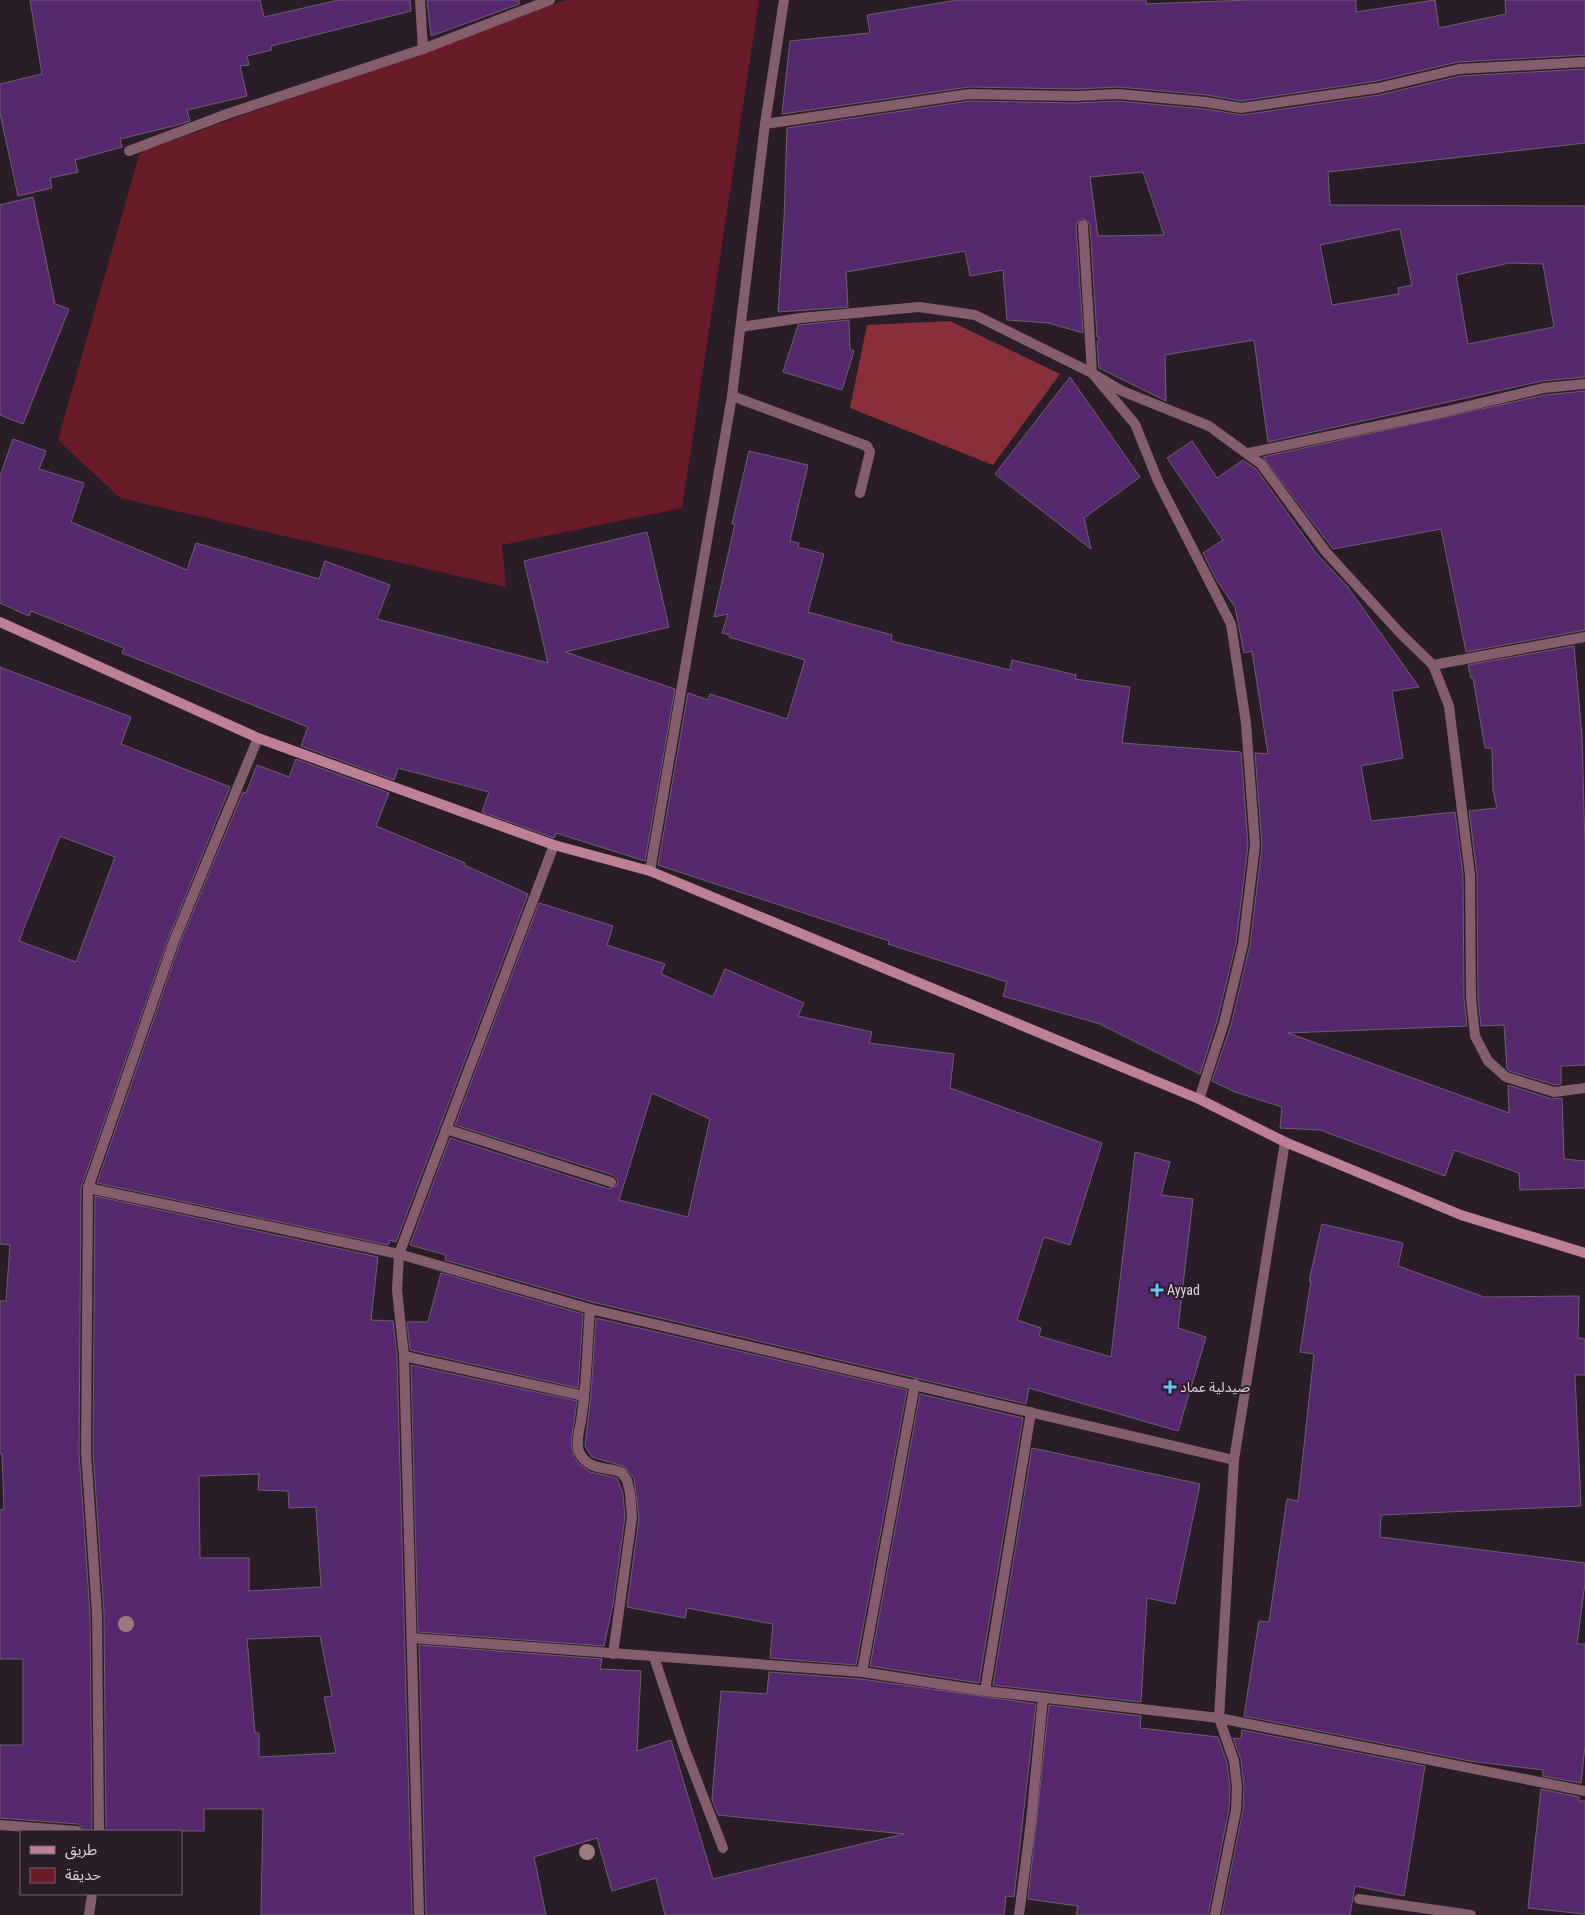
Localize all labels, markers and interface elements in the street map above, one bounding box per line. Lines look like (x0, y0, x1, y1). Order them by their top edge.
place label: Ayyad (1167, 1282, 1200, 1298)
marker: Ayyad (1151, 1284, 1163, 1296)
place label: صيدلية عماد (1180, 1379, 1250, 1395)
marker: صيدلية عماد (1164, 1381, 1176, 1393)
legend (20, 1830, 182, 1895)
text: طريق (65, 1841, 97, 1860)
text: حديقة (65, 1866, 101, 1884)

